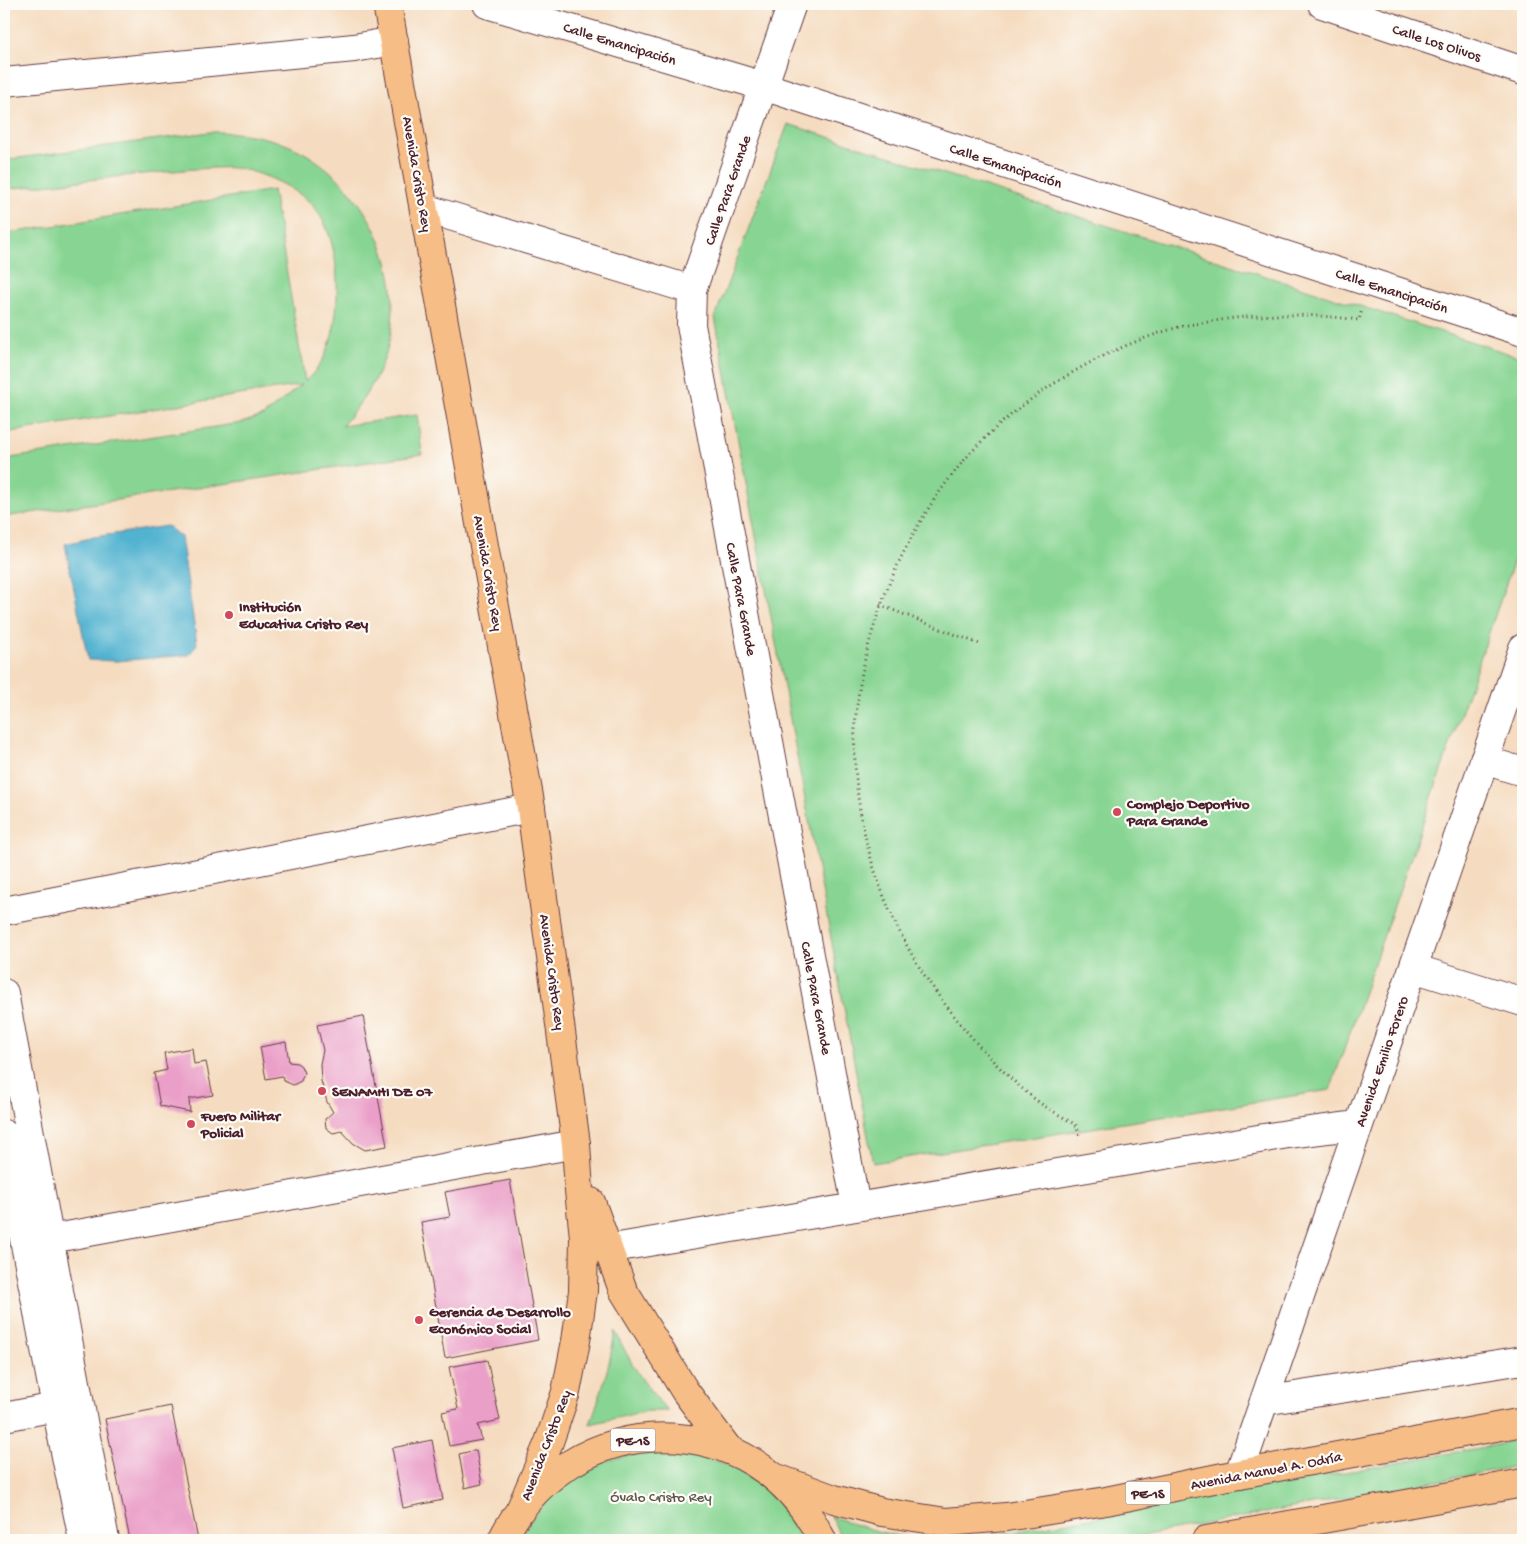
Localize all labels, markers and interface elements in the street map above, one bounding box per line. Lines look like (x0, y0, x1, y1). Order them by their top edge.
street label: Calle Emancipación (561, 19, 678, 71)
street label: Calle Los Olivos (1390, 21, 1483, 67)
street label: Avenida Cristo Rey (397, 115, 435, 234)
street label: Calle Para Grande (702, 133, 756, 248)
street label: Calle Emancipación (947, 140, 1064, 194)
street label: Calle Emancipación (1333, 265, 1450, 319)
street label: Avenida Cristo Rey (468, 514, 506, 633)
street label: Calle Para Grande (720, 541, 760, 658)
place label: Institución Educativa Cristo Rey (239, 599, 369, 634)
marker: Institución Educativa Cristo Rey (223, 609, 235, 621)
place label: Complejo Deportivo Para Grande (1126, 796, 1250, 831)
marker: Complejo Deportivo Para Grande (1111, 806, 1123, 818)
street label: Avenida Cristo Rey (534, 913, 568, 1032)
street label: Calle Para Grande (795, 940, 835, 1057)
street label: Avenida Emilio Forero (1352, 994, 1414, 1129)
place label: SENAMHI DZ 07 (332, 1084, 434, 1102)
marker: SENAMHI DZ 07 (316, 1085, 328, 1097)
place label: Fuero Militar Policial (200, 1108, 282, 1143)
marker: Fuero Militar Policial (185, 1118, 197, 1130)
place label: Gerencia de Desarrollo Económico Social (429, 1304, 571, 1339)
marker: Gerencia de Desarrollo Económico Social (413, 1314, 425, 1326)
street label: Avenida Cristo Rey (518, 1387, 576, 1504)
road number: PE-1S (610, 1428, 656, 1452)
street label: Avenida Manuel A. Odría (1189, 1448, 1344, 1495)
road number: PE-1S (1126, 1482, 1170, 1505)
park label: Óvalo Cristo Rey (610, 1489, 712, 1507)

